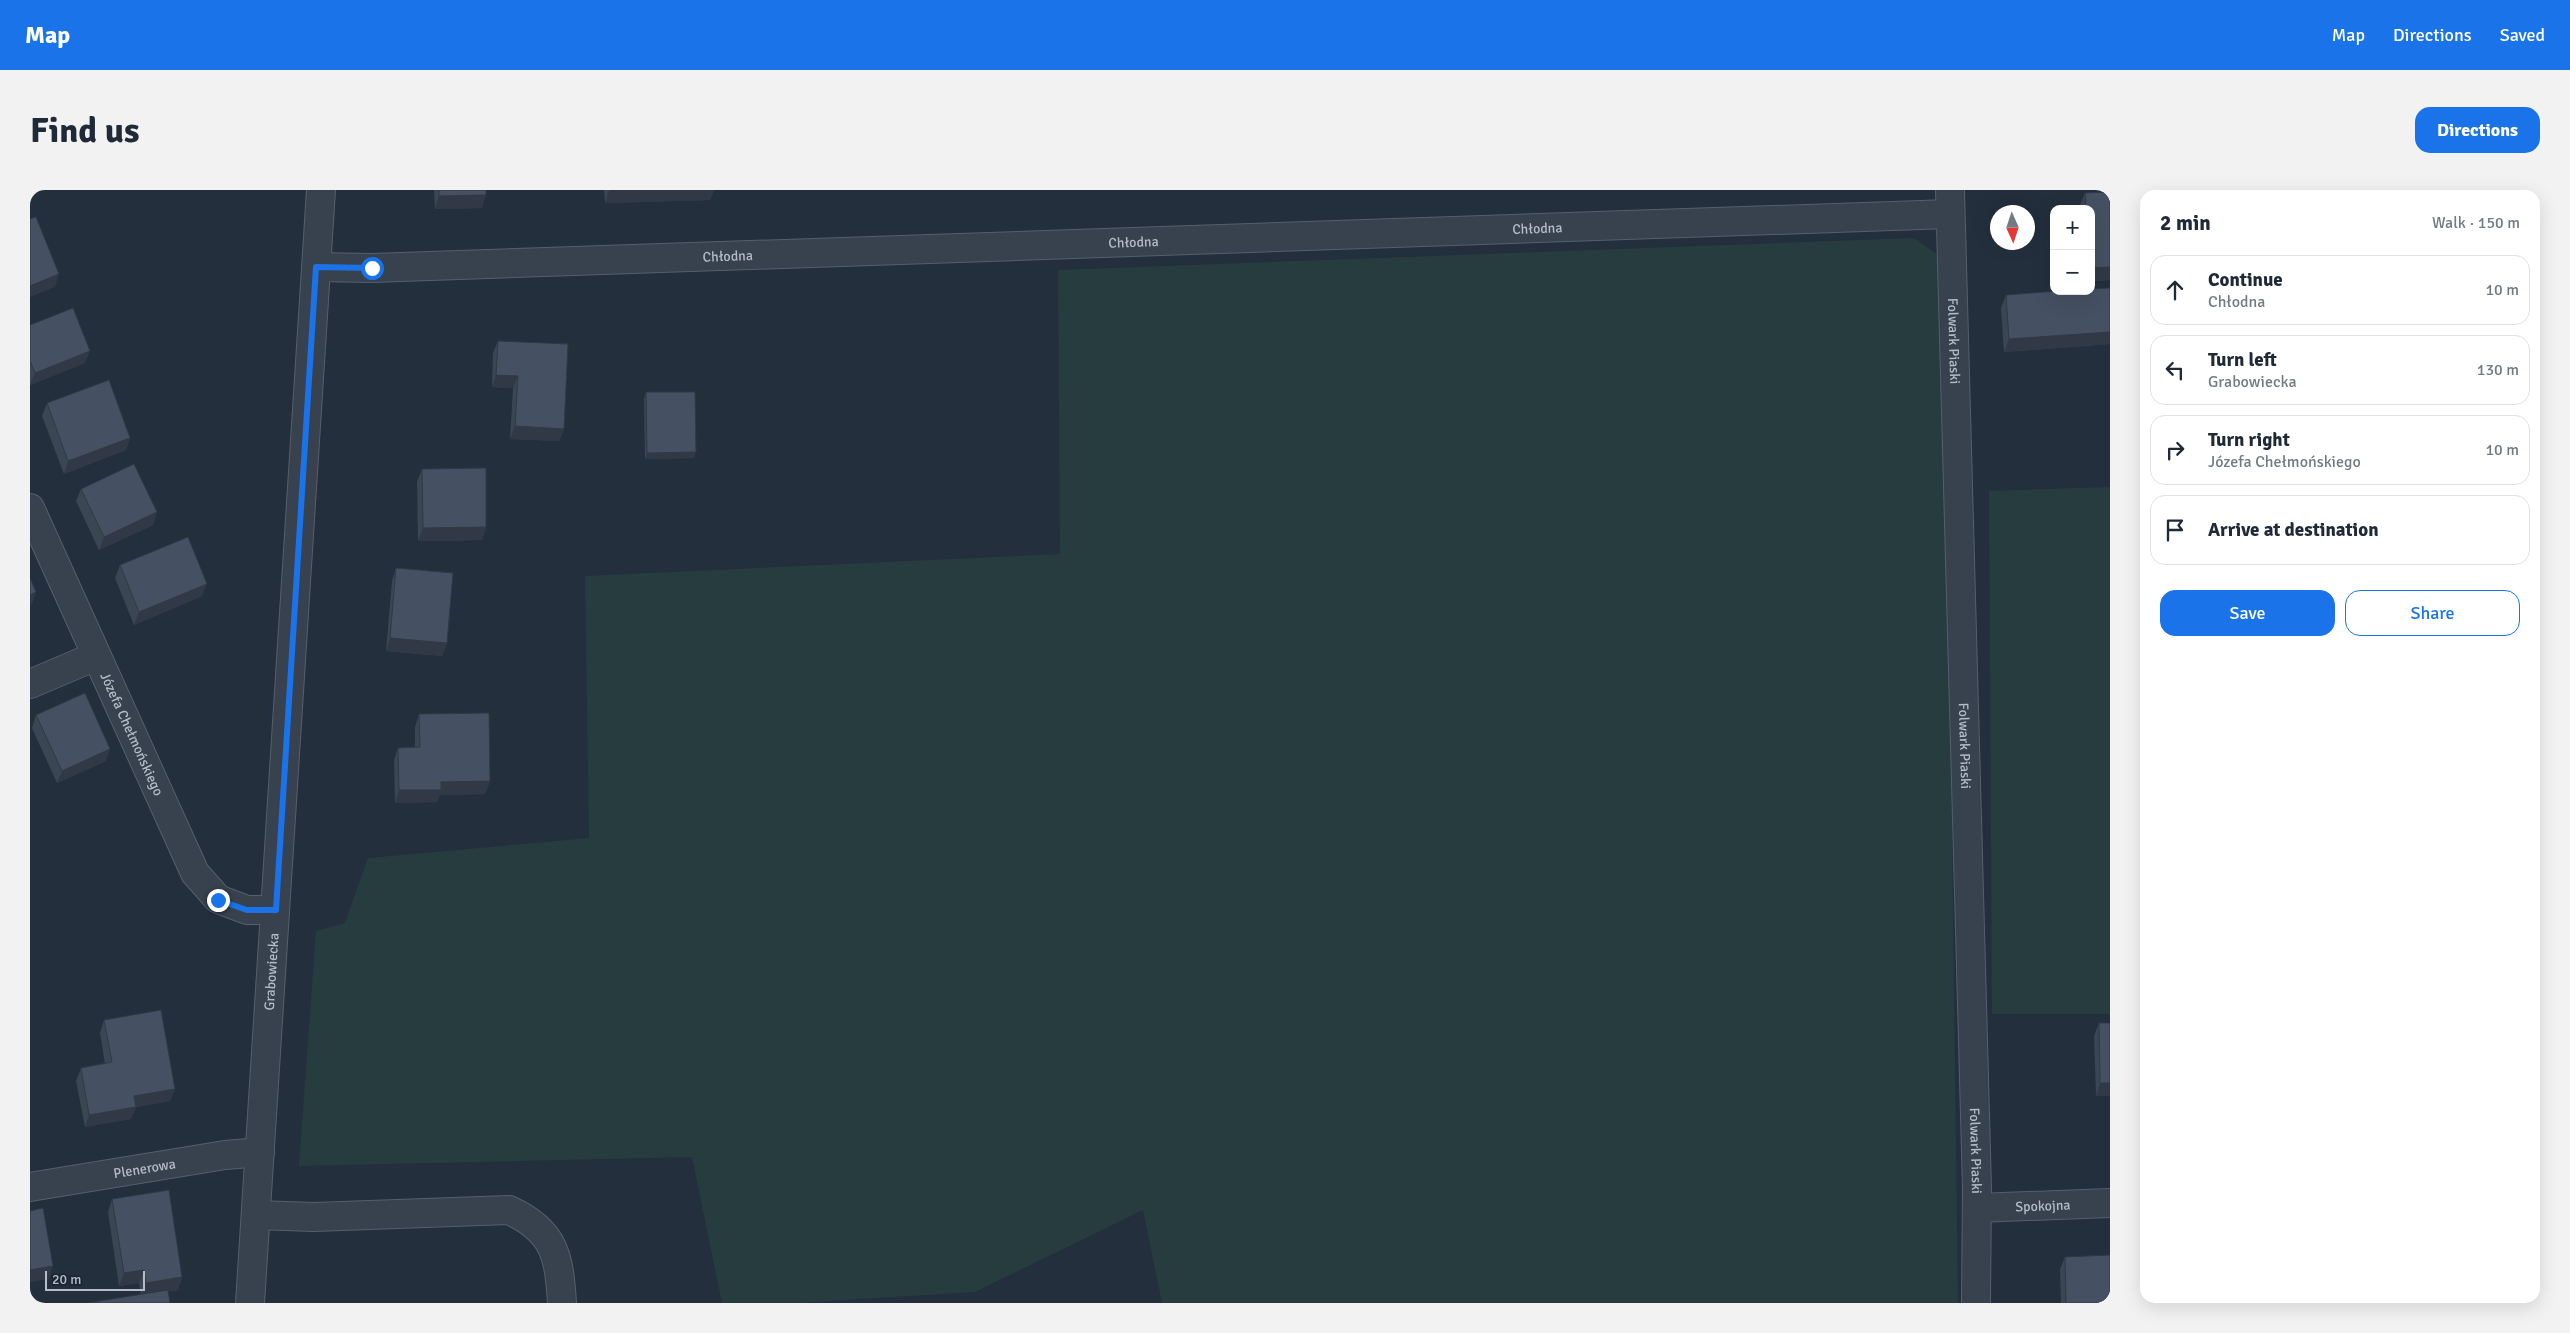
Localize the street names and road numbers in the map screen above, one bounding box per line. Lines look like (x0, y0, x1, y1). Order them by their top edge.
street label: Chłodna (1512, 219, 1563, 238)
street label: Chłodna (1108, 233, 1159, 252)
street label: Chłodna (702, 247, 753, 266)
street label: Folwark Piaski (1944, 298, 1963, 384)
street label: Józefa Chełmońskiego (96, 670, 167, 799)
street label: Folwark Piaski (1955, 702, 1974, 789)
street label: Grabowiecka (261, 932, 283, 1011)
street label: Folwark Piaski (1966, 1107, 1985, 1194)
street label: Plenerowa (112, 1155, 177, 1182)
street label: Spokojna (2015, 1196, 2071, 1216)

